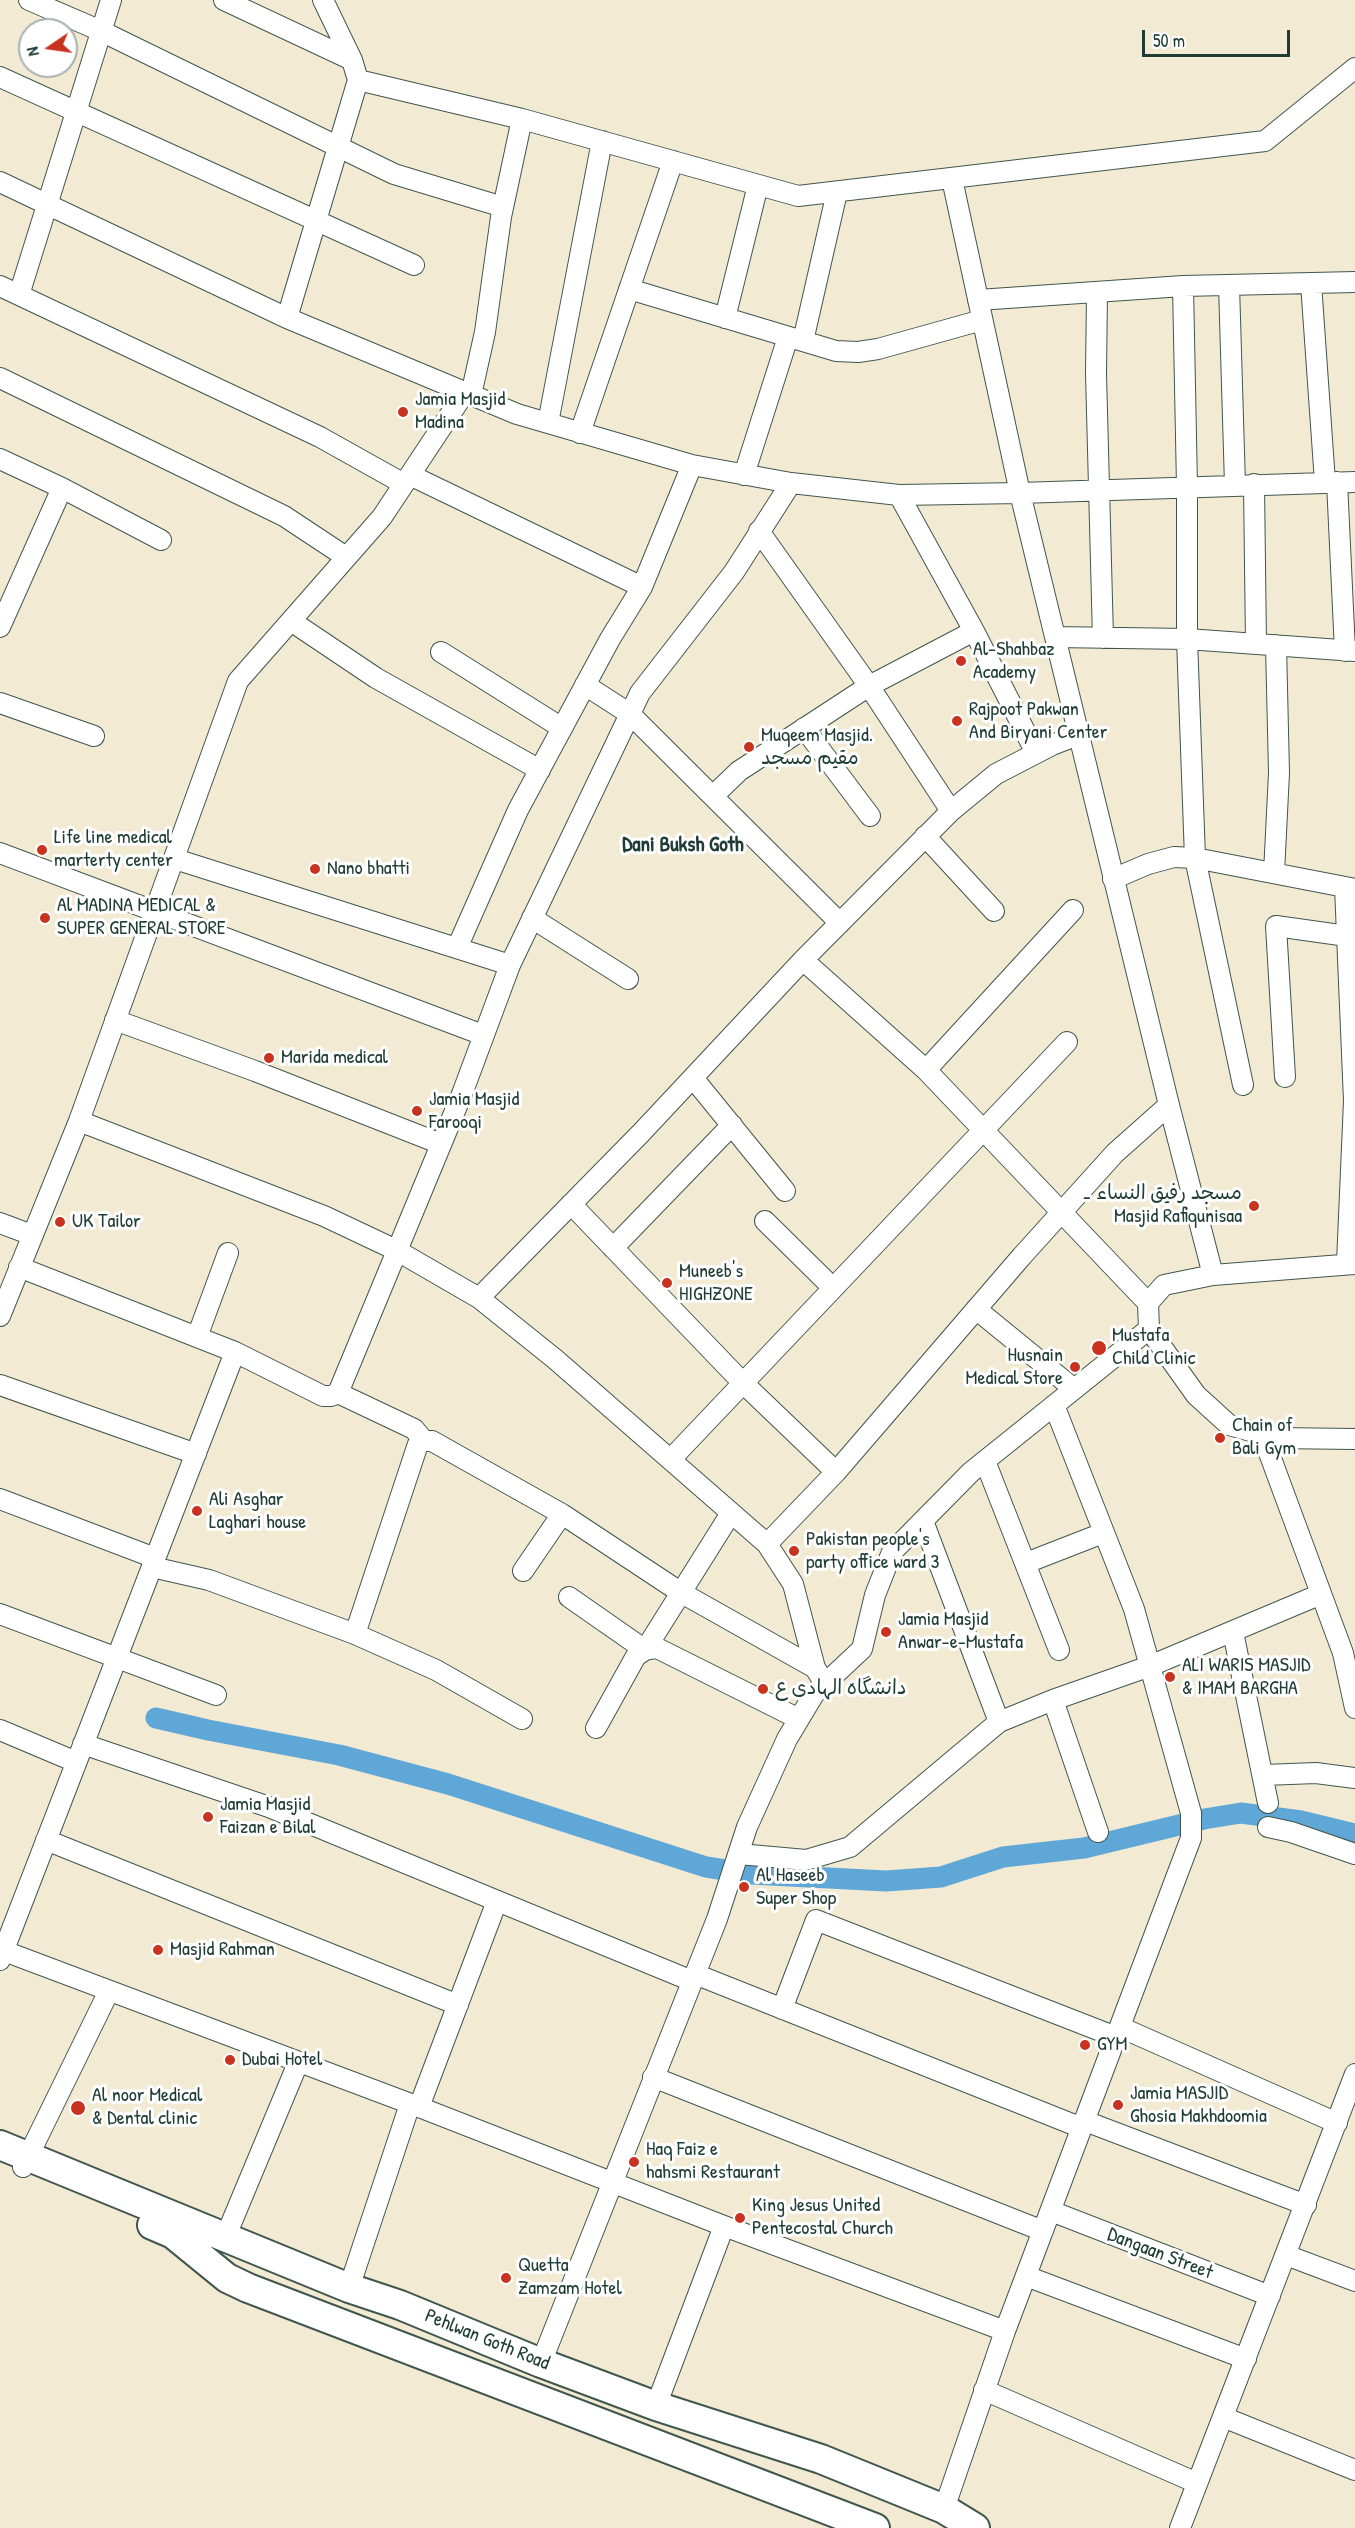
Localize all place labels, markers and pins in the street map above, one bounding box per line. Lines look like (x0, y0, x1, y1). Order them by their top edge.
place label: Jamia Masjid Madina (415, 388, 505, 435)
marker: Jamia Masjid Madina (396, 405, 410, 419)
place label: Al-Shahbaz Academy (973, 638, 1055, 685)
marker: Al-Shahbaz Academy (954, 654, 968, 668)
place label: Rajpoot Pakwan And Biryani Center (969, 698, 1107, 745)
marker: Rajpoot Pakwan And Biryani Center (950, 714, 964, 728)
place label: Muqeem Masjid. مقیم مسجد (761, 724, 873, 771)
marker: Muqeem Masjid. مقیم مسجد (742, 740, 756, 754)
place label: Life line medical marterty center (54, 826, 173, 873)
marker: Life line medical marterty center (35, 843, 49, 857)
place label: Nano bhatti (327, 857, 410, 881)
marker: Nano bhatti (308, 862, 322, 876)
place label: Al MADINA MEDICAL & SUPER GENERAL STORE (57, 894, 226, 941)
marker: Al MADINA MEDICAL & SUPER GENERAL STORE (38, 911, 52, 925)
place label: Marida medical (281, 1046, 388, 1070)
marker: Marida medical (262, 1051, 276, 1065)
place label: Jamia Masjid Farooqi (429, 1088, 519, 1135)
marker: Jamia Masjid Farooqi (410, 1104, 424, 1118)
place label: مسجد رفیق النساء ۔ Masjid Rafiqunisaa (1082, 1182, 1242, 1229)
marker: مسجد رفیق النساء ۔ Masjid Rafiqunisaa (1247, 1199, 1261, 1213)
place label: UK Tailor (72, 1210, 141, 1234)
marker: UK Tailor (53, 1215, 67, 1229)
place label: Muneeb's HIGHZONE (679, 1260, 753, 1307)
marker: Muneeb's HIGHZONE (660, 1276, 674, 1290)
place label: Mustafa Child Clinic (1112, 1324, 1196, 1371)
marker: Mustafa Child Clinic (1090, 1339, 1108, 1357)
place label: Husnain Medical Store (966, 1344, 1063, 1391)
marker: Husnain Medical Store (1068, 1360, 1082, 1374)
place label: Chain of Bali Gym (1232, 1414, 1296, 1461)
marker: Chain of Bali Gym (1213, 1431, 1227, 1445)
place label: Ali Asghar Laghari house (209, 1488, 306, 1535)
marker: Ali Asghar Laghari house (190, 1504, 204, 1518)
place label: Pakistan people's party office ward 3 (806, 1528, 940, 1575)
marker: Pakistan people's party office ward 3 (787, 1544, 801, 1558)
place label: Jamia Masjid Anwar-e-Mustafa (898, 1608, 1023, 1655)
marker: Jamia Masjid Anwar-e-Mustafa (879, 1625, 893, 1639)
place label: ALI WARIS MASJID & IMAM BARGHA (1182, 1654, 1311, 1701)
marker: ALI WARIS MASJID & IMAM BARGHA (1163, 1670, 1177, 1684)
place label: دانشگاہ الہادی ع (775, 1677, 906, 1701)
marker: دانشگاہ الہادی ع (756, 1682, 770, 1696)
place label: Jamia Masjid Faizan e Bilal (220, 1793, 316, 1840)
marker: Jamia Masjid Faizan e Bilal (201, 1810, 215, 1824)
place label: Al Haseeb Super Shop (756, 1864, 836, 1911)
marker: Al Haseeb Super Shop (737, 1880, 751, 1894)
place label: Masjid Rahman (170, 1938, 275, 1962)
marker: Masjid Rahman (151, 1943, 165, 1957)
place label: GYM (1097, 2033, 1127, 2057)
marker: GYM (1078, 2038, 1092, 2052)
place label: Dubai Hotel (242, 2048, 322, 2072)
marker: Dubai Hotel (223, 2053, 237, 2067)
place label: Jamia MASJID Ghosia Makhdoomia (1130, 2082, 1267, 2129)
place label: Al noor Medical & Dental clinic (92, 2084, 202, 2131)
marker: Jamia MASJID Ghosia Makhdoomia (1111, 2098, 1125, 2112)
marker: Al noor Medical & Dental clinic (69, 2099, 87, 2117)
place label: Haq Faiz e hahsmi Restaurant (646, 2138, 780, 2185)
marker: Haq Faiz e hahsmi Restaurant (627, 2155, 641, 2169)
place label: King Jesus United Pentecostal Church (752, 2194, 893, 2241)
marker: King Jesus United Pentecostal Church (733, 2211, 747, 2225)
place label: Quetta Zamzam Hotel (518, 2254, 622, 2301)
marker: Quetta Zamzam Hotel (499, 2271, 513, 2285)

